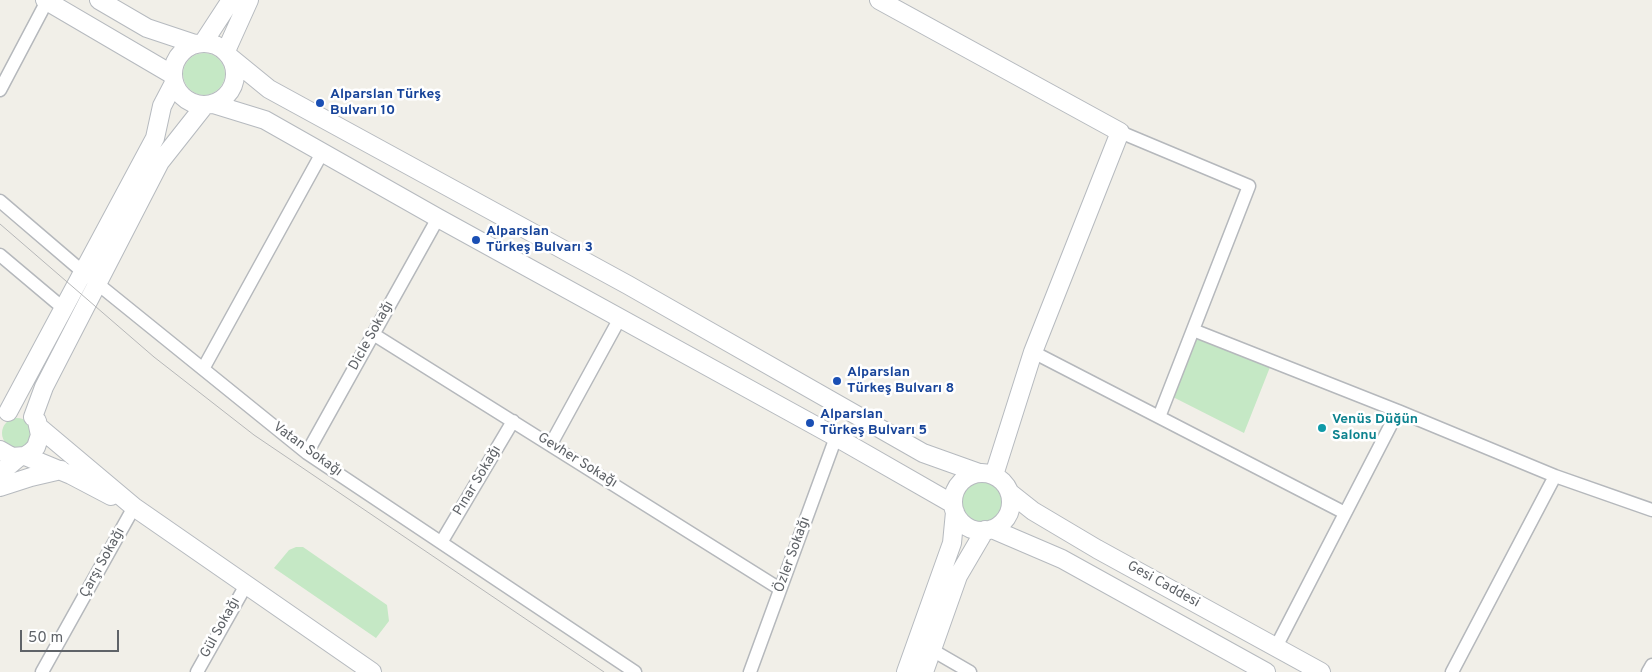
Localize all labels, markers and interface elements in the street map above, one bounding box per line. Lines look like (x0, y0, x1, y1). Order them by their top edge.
place label: Alparslan Türkeş Bulvarı 10 (330, 87, 441, 120)
marker: Alparslan Türkeş Bulvarı 10 (314, 97, 326, 109)
place label: Alparslan Türkeş Bulvarı 3 (486, 224, 593, 256)
marker: Alparslan Türkeş Bulvarı 3 (470, 234, 482, 246)
street label: Dicle Sokağı (346, 298, 398, 374)
place label: Alparslan Türkeş Bulvarı 8 (847, 365, 954, 398)
marker: Alparslan Türkeş Bulvarı 8 (831, 375, 843, 387)
place label: Alparslan Türkeş Bulvarı 5 (820, 407, 927, 440)
place label: Venüs Düğün Salonu (1332, 412, 1418, 444)
marker: Alparslan Türkeş Bulvarı 5 (804, 417, 816, 429)
street label: Vatan Sokağı (269, 419, 345, 481)
marker: Venüs Düğün Salonu (1316, 422, 1328, 434)
street label: Gevher Sokağı (534, 430, 620, 492)
street label: Pınar Sokağı (450, 443, 506, 519)
street label: Özler Sokağı (772, 515, 814, 595)
street label: Çarşı Sokağı (77, 525, 129, 601)
street label: Gesi Caddesi (1124, 558, 1202, 612)
street label: Gül Sokağı (198, 595, 244, 661)
scale bar (22, 620, 121, 652)
text: 50 m (28, 629, 63, 648)

